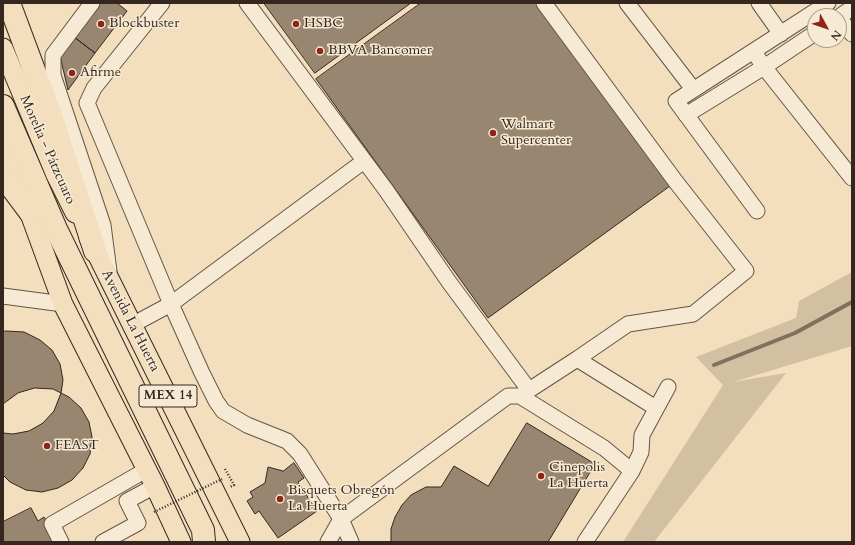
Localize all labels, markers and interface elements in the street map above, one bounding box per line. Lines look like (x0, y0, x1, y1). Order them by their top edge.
north arrow (807, 8, 847, 48)
place label: Blockbuster (109, 16, 179, 32)
place label: HSBC (304, 16, 343, 32)
marker: Blockbuster (96, 19, 106, 29)
marker: HSBC (291, 19, 301, 29)
text: N (827, 27, 845, 44)
place label: BBVA Bancomer (328, 43, 432, 59)
marker: BBVA Bancomer (315, 46, 325, 56)
place label: Afirme (80, 65, 121, 81)
marker: Afirme (67, 68, 77, 78)
street label: Morelia - Pátzcuaro (15, 93, 79, 207)
place label: Walmart Supercenter (501, 117, 571, 150)
marker: Walmart Supercenter (488, 128, 498, 138)
street label: Avenida La Huerta (97, 267, 163, 375)
road number: MEX 14 (139, 385, 197, 407)
place label: FEAST (55, 438, 99, 454)
marker: FEAST (42, 441, 52, 451)
place label: Cinepolis La Huerta (549, 460, 609, 492)
marker: Cinepolis La Huerta (536, 471, 546, 481)
place label: Bisquets Obregón La Huerta (288, 483, 395, 516)
marker: Bisquets Obregón La Huerta (275, 494, 285, 504)

